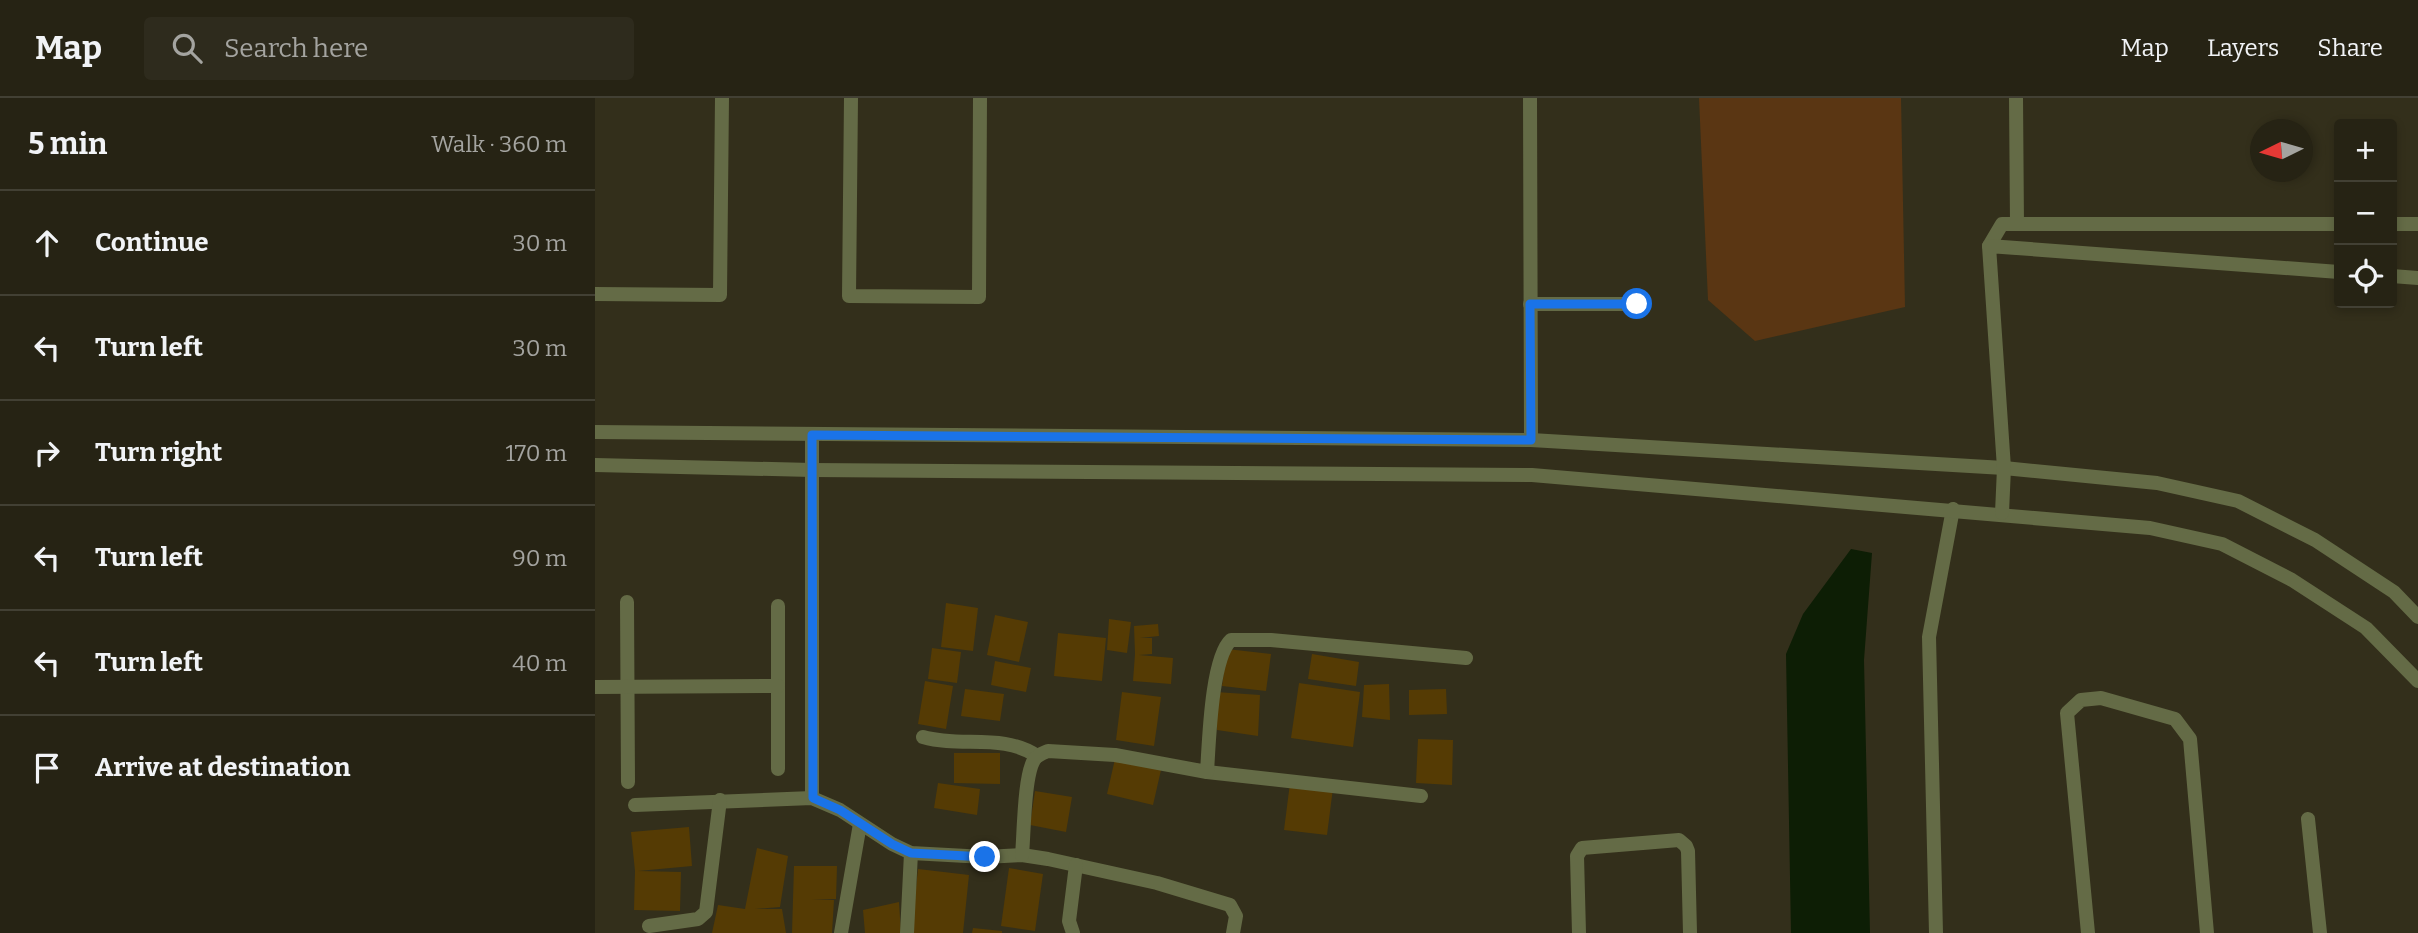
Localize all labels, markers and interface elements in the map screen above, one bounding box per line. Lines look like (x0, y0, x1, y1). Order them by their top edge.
search box (144, 17, 634, 80)
text: Map (35, 28, 102, 68)
icon: search (168, 29, 206, 67)
text: Search here (224, 33, 368, 64)
text: Map (2121, 34, 2169, 62)
text: Layers (2207, 34, 2279, 62)
text: Share (2317, 34, 2383, 62)
north arrow (2250, 119, 2313, 182)
map controls (2334, 119, 2397, 308)
button: + (2334, 119, 2397, 182)
text: 5 min (28, 126, 107, 162)
text: Walk · 360 m (431, 130, 567, 158)
button: − (2334, 182, 2397, 245)
icon: ahead (28, 224, 66, 262)
text: Continue (95, 227, 209, 258)
text: 30 m (513, 229, 567, 257)
button: locate (2334, 245, 2397, 308)
route start (1621, 288, 1652, 319)
icon: left (28, 329, 66, 367)
text: Turn left (95, 332, 203, 363)
text: 30 m (513, 334, 567, 362)
icon: right (28, 434, 66, 472)
text: Turn right (95, 437, 222, 468)
text: 170 m (505, 439, 567, 467)
icon: left (28, 539, 66, 577)
text: Turn left (95, 542, 203, 573)
text: 90 m (512, 544, 567, 572)
icon: left (28, 644, 66, 682)
text: Turn left (95, 647, 203, 678)
text: 40 m (512, 649, 567, 677)
icon: arrive (28, 749, 66, 787)
text: Arrive at destination (95, 752, 350, 783)
route end (969, 841, 1000, 872)

